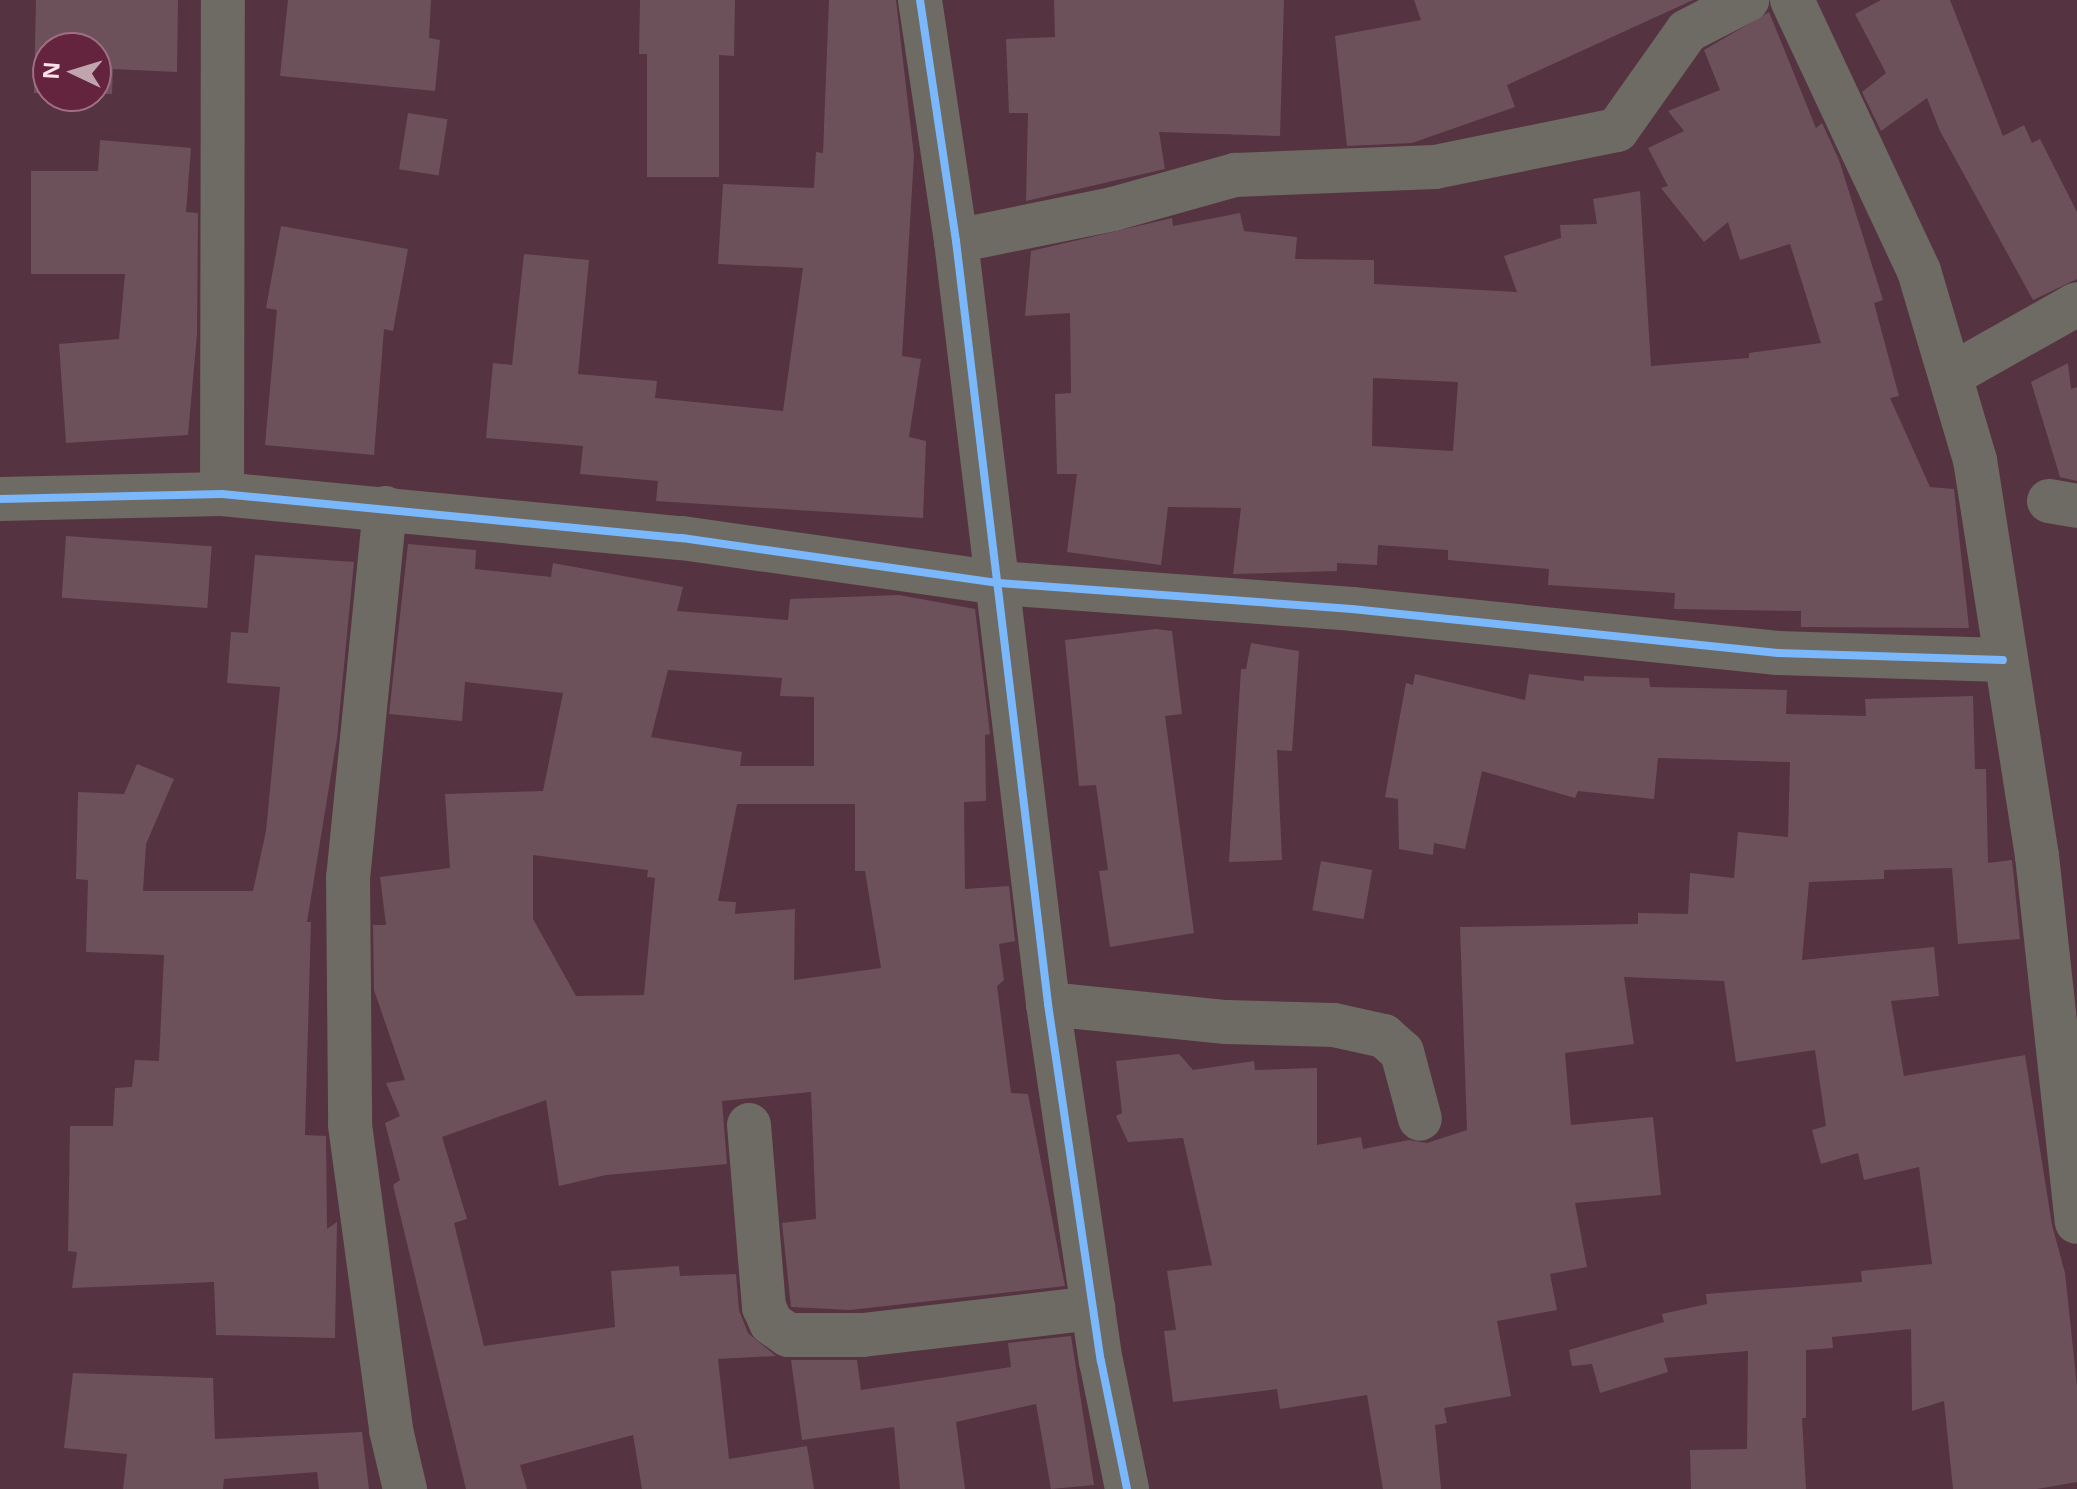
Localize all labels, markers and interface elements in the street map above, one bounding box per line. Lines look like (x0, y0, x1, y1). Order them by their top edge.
north arrow (32, 32, 112, 112)
text: N (34, 61, 66, 80)

